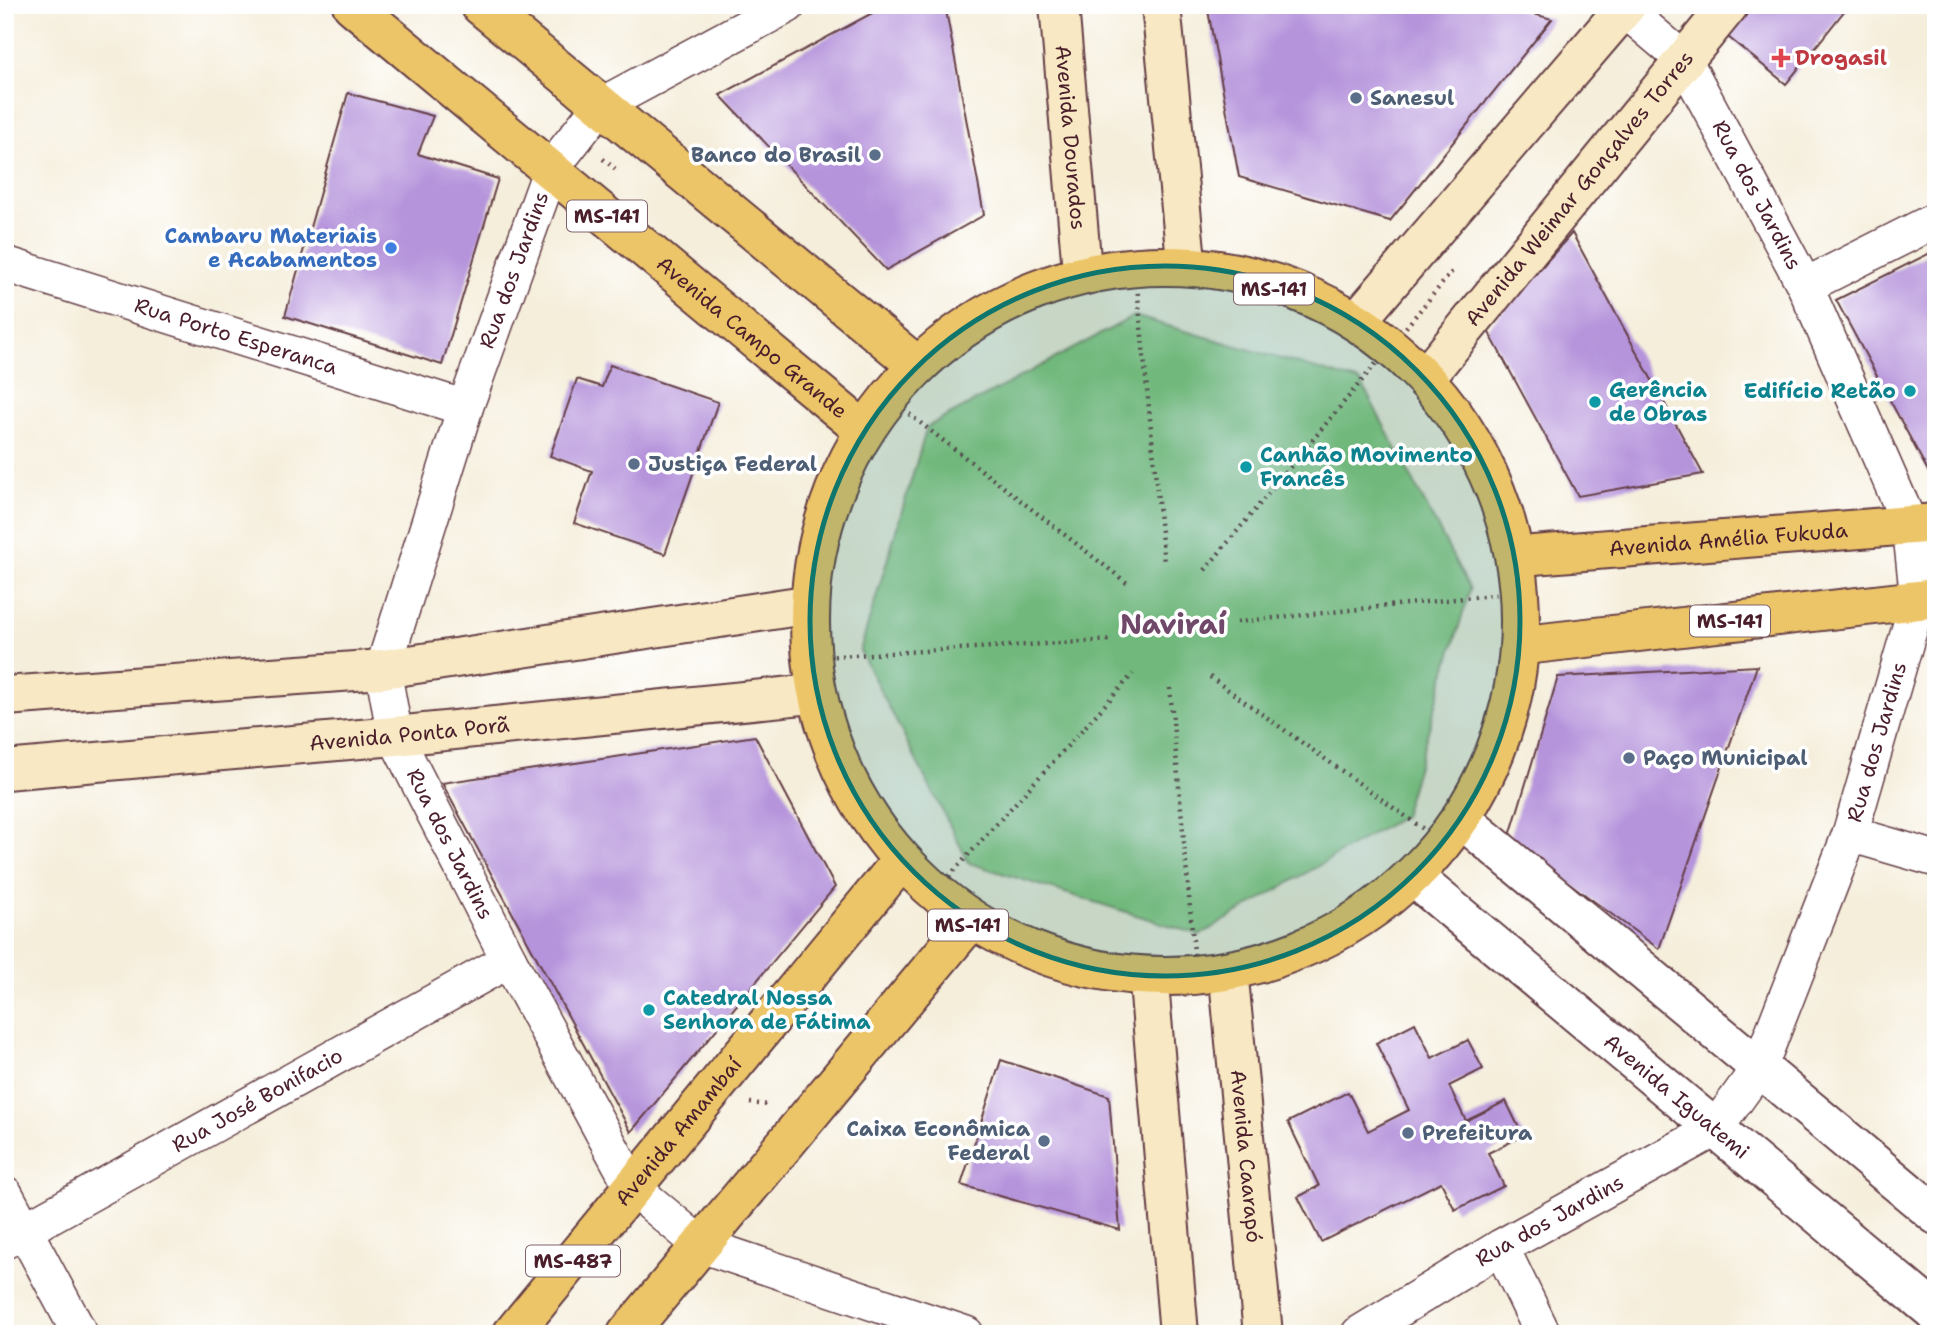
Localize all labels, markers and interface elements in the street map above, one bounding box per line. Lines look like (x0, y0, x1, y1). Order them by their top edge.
street label: Avenida Dourados (1049, 44, 1092, 231)
place label: Drogasil (1795, 44, 1887, 72)
street label: Avenida Weimar Gonçalves Torres (1459, 45, 1700, 332)
marker: Drogasil (1773, 50, 1789, 66)
place label: Sanesul (1370, 84, 1454, 112)
marker: Sanesul (1348, 90, 1364, 106)
street label: Rua dos Jardins (1706, 115, 1808, 275)
place label: Banco do Brasil (691, 141, 861, 169)
marker: Banco do Brasil (867, 147, 883, 163)
street label: Rua dos Jardins (473, 187, 555, 353)
road number: MS-141 (567, 200, 647, 232)
place label: Cambaru Materiais e Acabamentos (165, 222, 377, 274)
marker: Cambaru Materiais e Acabamentos (383, 240, 399, 256)
street label: Avenida Campo Grande (651, 250, 853, 425)
road number: MS-141 (1234, 274, 1314, 304)
street label: Rua Porto Esperanca (131, 291, 341, 381)
place label: Gerência de Obras (1609, 376, 1707, 428)
place label: Edifício Retão (1744, 377, 1896, 405)
marker: Edifício Retão (1902, 383, 1918, 399)
marker: Gerência de Obras (1587, 394, 1603, 410)
place label: Canhão Movimento Francês (1260, 441, 1473, 493)
place label: Justiça Federal (648, 450, 817, 478)
marker: Justiça Federal (626, 456, 642, 472)
marker: Canhão Movimento Francês (1238, 459, 1254, 475)
street label: Avenida Amélia Fukuda (1608, 516, 1849, 563)
district label: Naviraí (1120, 605, 1228, 643)
road number: MS-141 (1690, 606, 1770, 636)
street label: Rua dos Jardins (1840, 659, 1913, 825)
street label: Avenida Ponta Porã (308, 711, 511, 757)
place label: Paço Municipal (1643, 744, 1808, 772)
marker: Paço Municipal (1621, 750, 1637, 766)
street label: Rua dos Jardins (400, 764, 500, 924)
road number: MS-141 (928, 909, 1008, 940)
place label: Catedral Nossa Senhora de Fátima (663, 984, 871, 1036)
marker: Catedral Nossa Senhora de Fátima (641, 1002, 657, 1018)
street label: Avenida Iguatemi (1598, 1028, 1755, 1165)
street label: Rua José Bonifacio (167, 1041, 348, 1159)
street label: Avenida Amambaí (609, 1051, 748, 1212)
street label: Avenida Caarapó (1224, 1068, 1268, 1244)
place label: Caixa Econômica Federal (846, 1115, 1031, 1167)
place label: Prefeitura (1422, 1119, 1533, 1147)
marker: Prefeitura (1400, 1125, 1416, 1141)
marker: Caixa Econômica Federal (1036, 1133, 1052, 1149)
street label: Rua dos Jardins (1470, 1168, 1629, 1273)
road number: MS-487 (526, 1246, 620, 1276)

